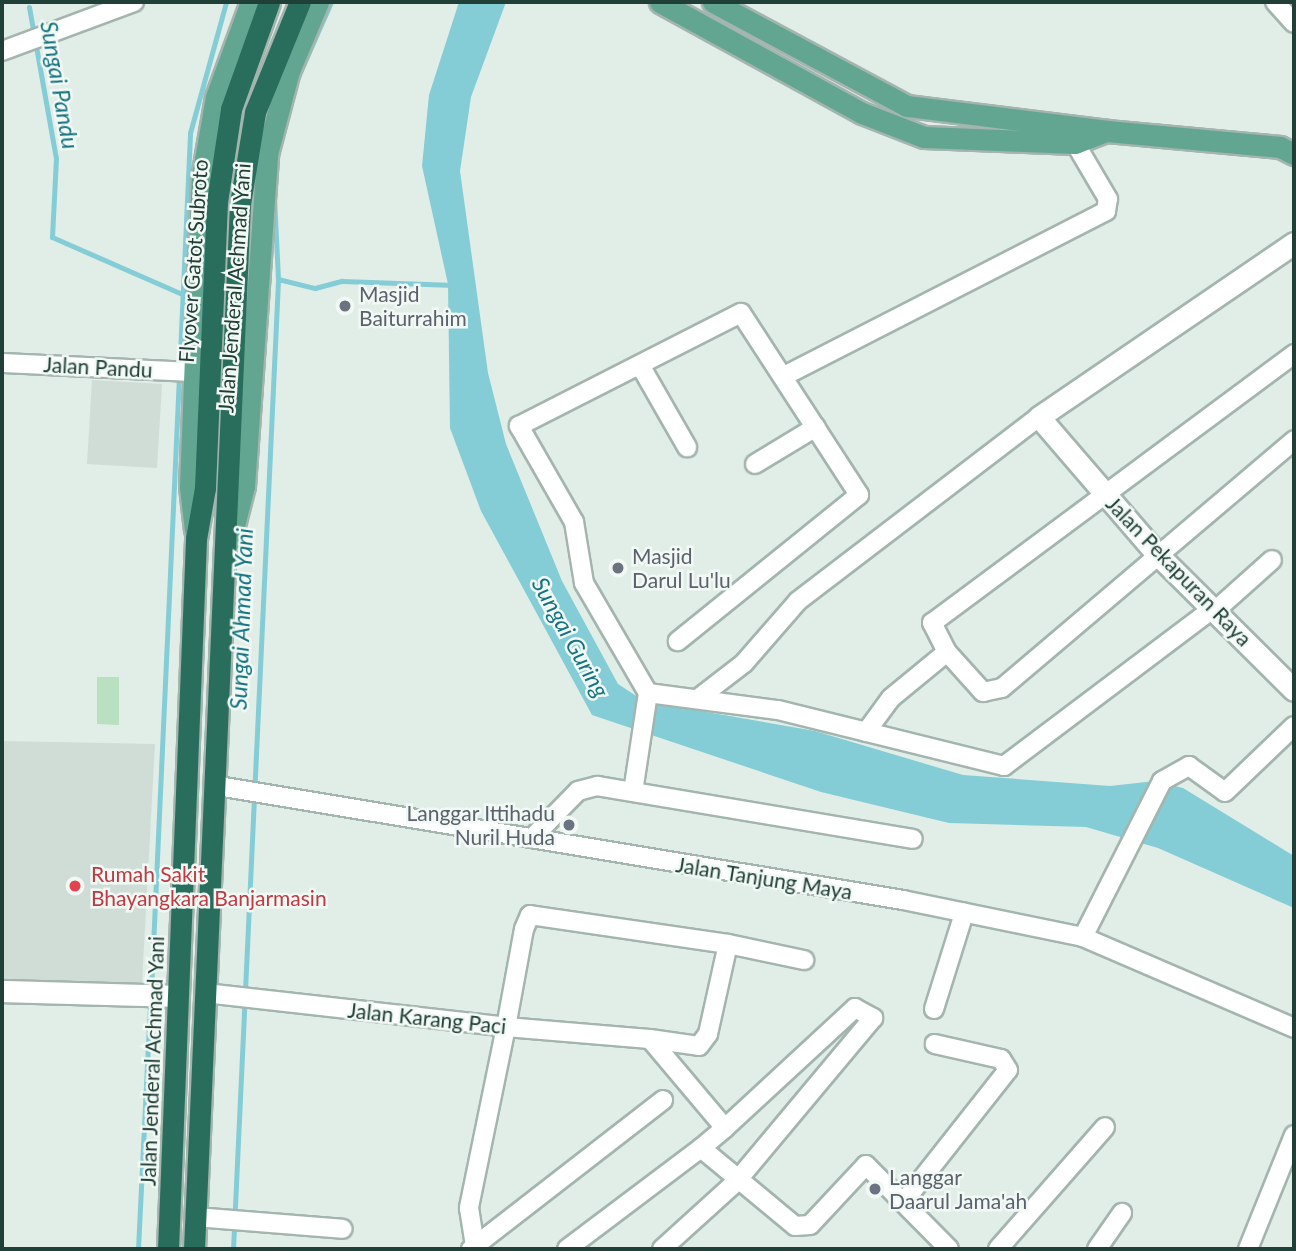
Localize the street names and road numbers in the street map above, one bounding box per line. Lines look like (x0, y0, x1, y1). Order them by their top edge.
street label: Flyover Gatot Subroto (173, 158, 213, 364)
street label: Jalan Jenderal Achmad Yani (213, 161, 255, 415)
street label: Jalan Pandu (43, 352, 153, 382)
street label: Jalan Pekapuran Raya (1101, 491, 1257, 651)
street label: Jalan Tanjung Maya (674, 852, 854, 904)
street label: Jalan Jenderal Achmad Yani (135, 935, 169, 1187)
street label: Jalan Karang Paci (346, 997, 508, 1039)

